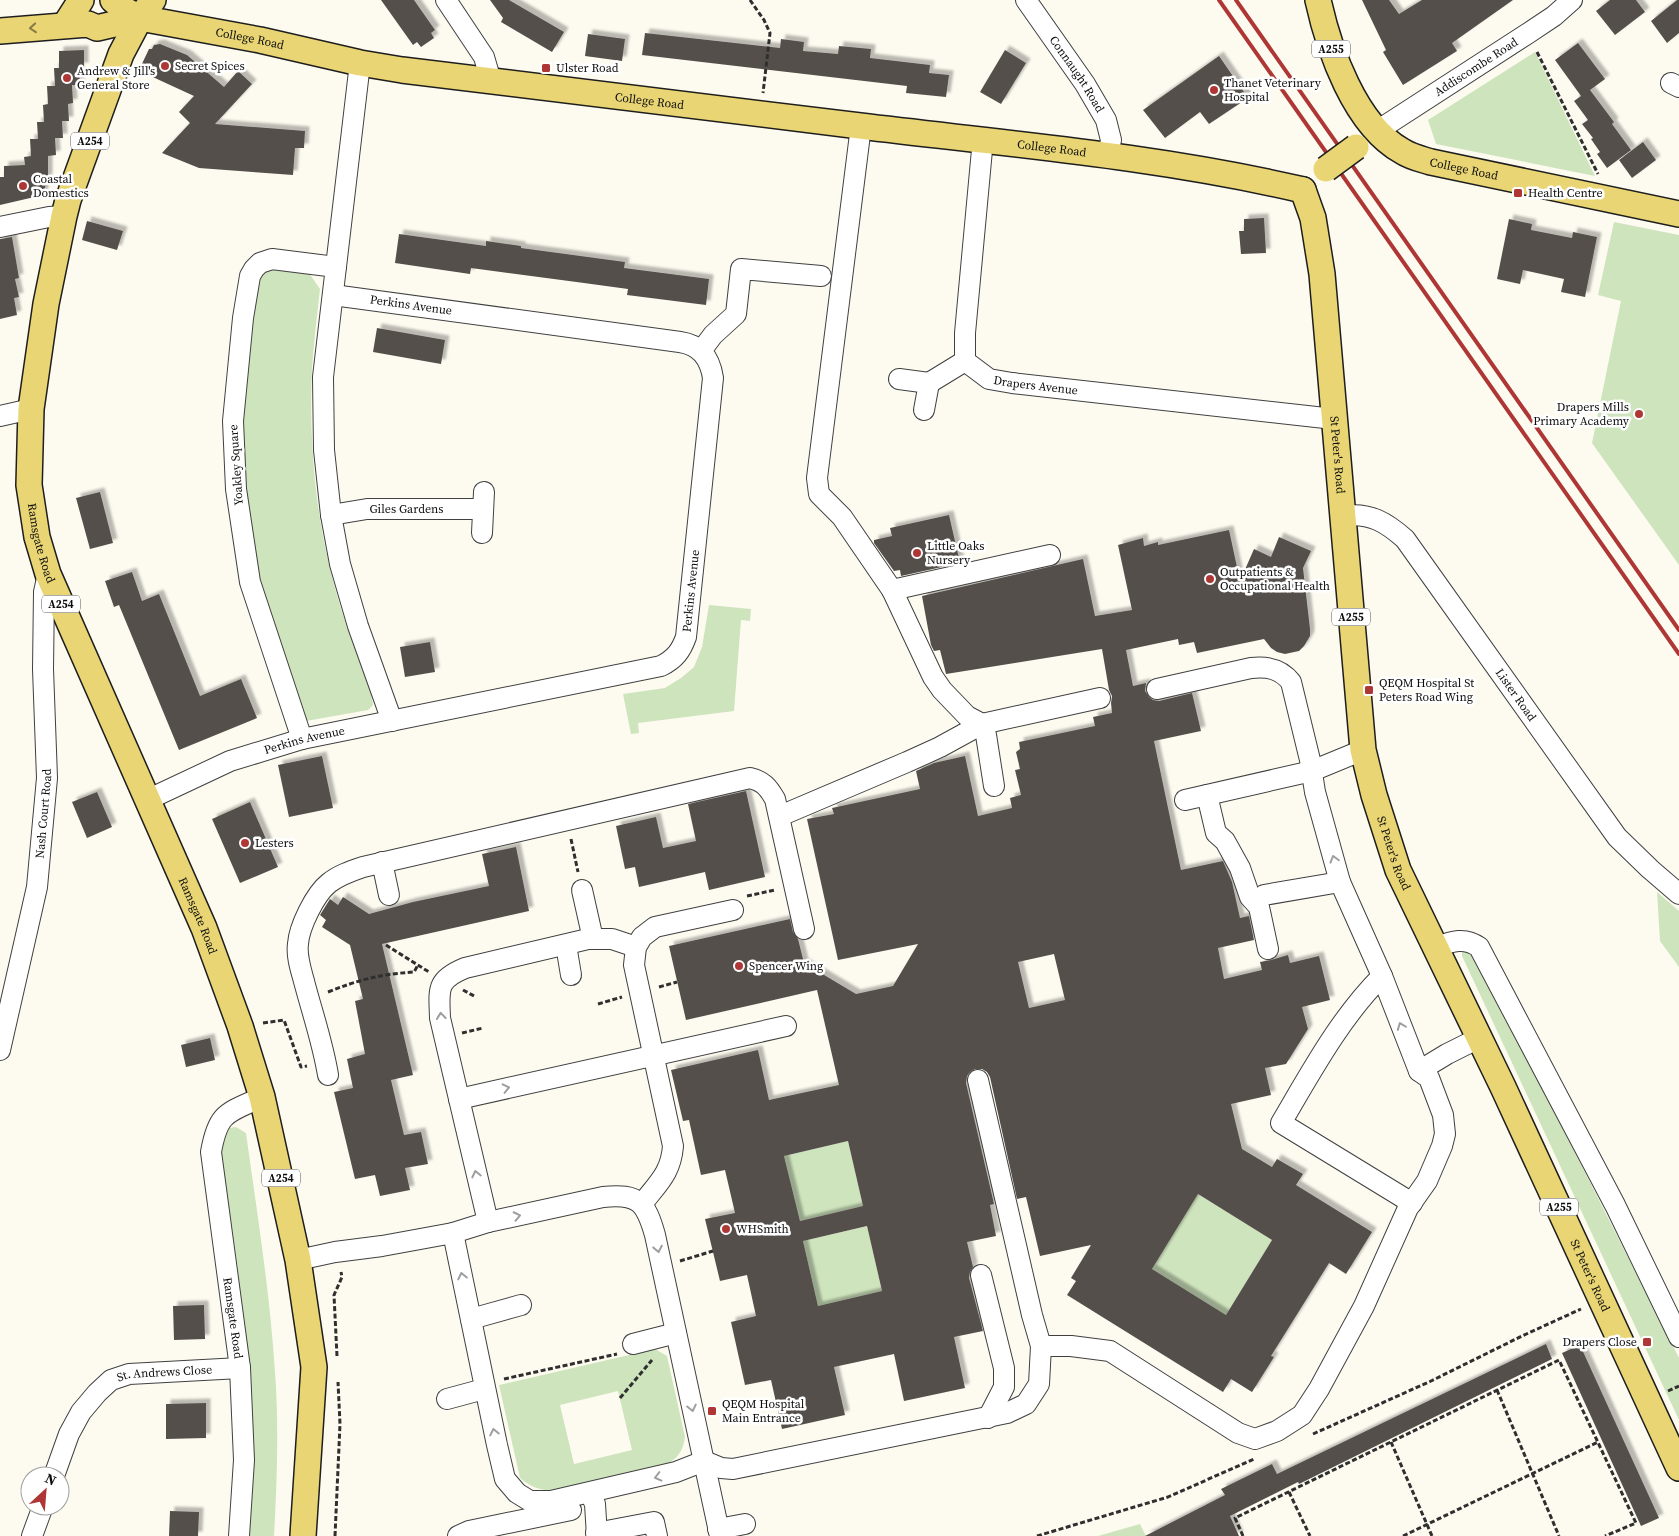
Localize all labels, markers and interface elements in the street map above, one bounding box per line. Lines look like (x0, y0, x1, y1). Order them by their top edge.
one-way arrow (28, 22, 36, 33)
street label: College Road (214, 24, 286, 53)
street label: Connaught Road (1046, 33, 1108, 116)
street label: Addiscombe Road (1431, 34, 1521, 100)
road number: A255 (1312, 41, 1350, 58)
place label: Secret Spices (175, 58, 245, 74)
marker: Secret Spices (159, 60, 171, 72)
place label: Ulster Road (556, 60, 619, 76)
marker: Ulster Road (540, 62, 552, 74)
place label: Andrew & Jill's General Store (77, 63, 155, 93)
marker: Andrew & Jill's General Store (61, 72, 73, 84)
place label: Thanet Veterinary Hospital (1224, 75, 1322, 105)
marker: Thanet Veterinary Hospital (1208, 84, 1220, 96)
street label: College Road (614, 89, 685, 113)
road number: A254 (71, 132, 109, 150)
street label: College Road (1016, 136, 1088, 160)
street label: College Road (1428, 154, 1500, 184)
place label: Coastal Domestics (33, 171, 89, 201)
marker: Coastal Domestics (17, 180, 29, 192)
place label: Health Centre (1528, 185, 1603, 201)
marker: Health Centre (1512, 187, 1524, 199)
street label: Perkins Avenue (369, 291, 453, 319)
street label: Drapers Avenue (992, 372, 1079, 398)
place label: Drapers Mills Primary Academy (1533, 399, 1630, 429)
marker: Drapers Mills Primary Academy (1633, 408, 1645, 420)
street label: St Peter's Road (1326, 415, 1349, 495)
street label: Yoakley Square (225, 424, 247, 506)
street label: Giles Gardens (369, 501, 444, 517)
street label: Ramsgate Road (24, 502, 59, 586)
place label: Little Oaks Nursery (927, 538, 984, 568)
marker: Little Oaks Nursery (911, 547, 923, 559)
street label: Perkins Avenue (679, 549, 703, 633)
place label: Outpatients & Occupational Health (1220, 564, 1330, 594)
marker: Outpatients & Occupational Health (1204, 573, 1216, 585)
road number: A254 (42, 596, 80, 612)
road number: A255 (1332, 608, 1370, 626)
street label: Lister Road (1492, 665, 1540, 725)
place label: QEQM Hospital St Peters Road Wing (1379, 675, 1474, 705)
marker: QEQM Hospital St Peters Road Wing (1363, 684, 1375, 696)
street label: Perkins Avenue (262, 723, 346, 758)
street label: Nash Court Road (32, 768, 55, 859)
street label: St Peter's Road (1373, 814, 1415, 893)
place label: Lesters (255, 835, 294, 851)
marker: Lesters (239, 837, 251, 849)
one-way arrow (1329, 856, 1339, 864)
street label: Ramsgate Road (175, 875, 221, 957)
place label: Spencer Wing (749, 958, 823, 974)
marker: Spencer Wing (733, 960, 745, 972)
one-way arrow (436, 1012, 447, 1020)
one-way arrow (1397, 1022, 1408, 1031)
one-way arrow (502, 1083, 511, 1094)
road number: A254 (262, 1170, 300, 1186)
one-way arrow (471, 1170, 482, 1179)
road number: A255 (1540, 1198, 1578, 1216)
one-way arrow (513, 1211, 522, 1221)
place label: WHSmith (736, 1221, 789, 1237)
marker: WHSmith (720, 1223, 732, 1235)
street label: St Peter's Road (1566, 1237, 1614, 1314)
one-way arrow (652, 1245, 663, 1253)
one-way arrow (458, 1272, 468, 1281)
street label: Ramsgate Road (219, 1276, 247, 1360)
place label: Drapers Close (1563, 1334, 1637, 1350)
marker: Drapers Close (1641, 1336, 1653, 1348)
street label: St. Andrews Close (115, 1362, 213, 1385)
place label: QEQM Hospital Main Entrance (722, 1396, 805, 1426)
one-way arrow (687, 1403, 697, 1412)
marker: QEQM Hospital Main Entrance (706, 1405, 718, 1417)
one-way arrow (489, 1427, 499, 1436)
north arrow (20, 1466, 70, 1516)
text: N (42, 1468, 60, 1491)
one-way arrow (654, 1471, 662, 1481)

